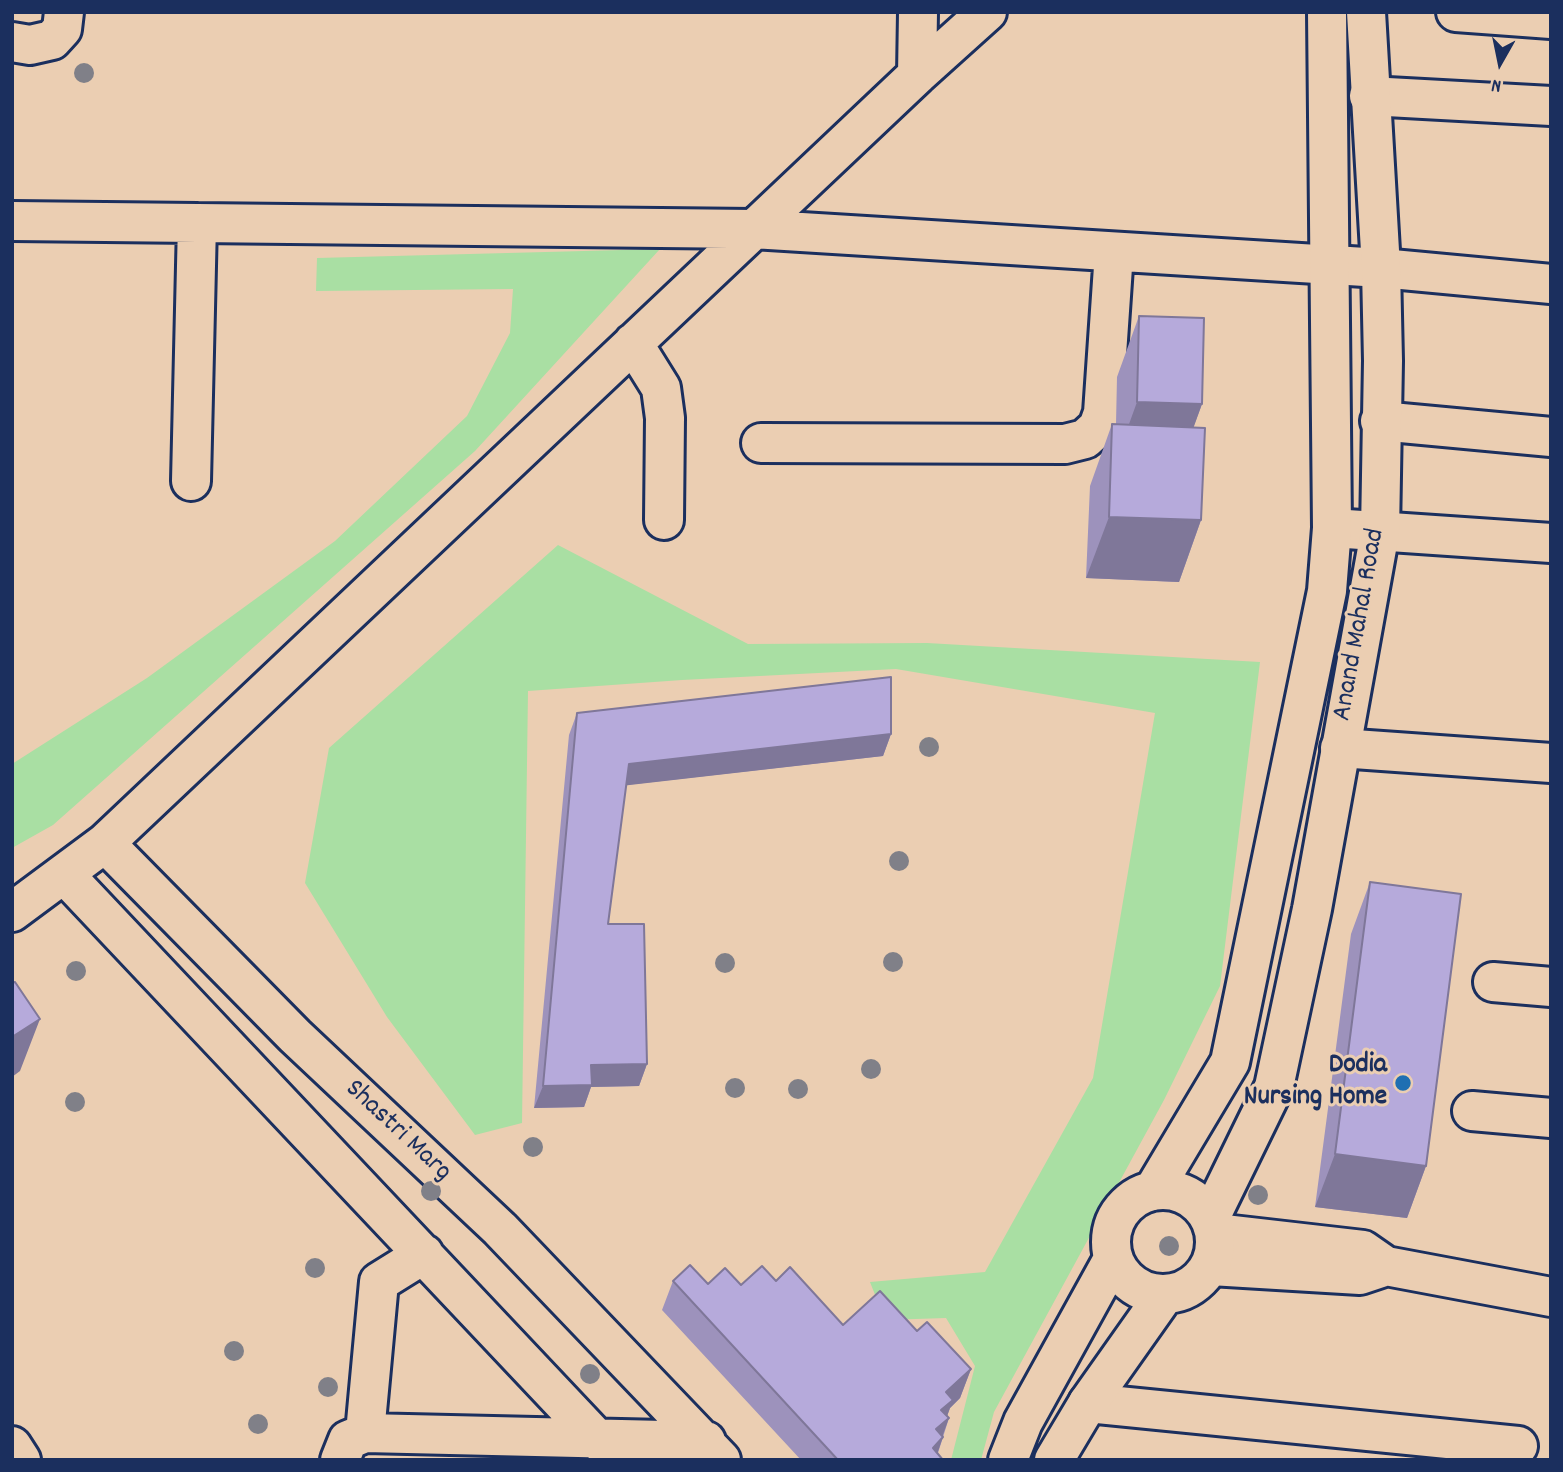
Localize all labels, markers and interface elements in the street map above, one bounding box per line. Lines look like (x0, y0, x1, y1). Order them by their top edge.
north arrow (1465, 28, 1535, 98)
text: N (1490, 70, 1503, 98)
street label: Anand Mahal Road (1328, 526, 1394, 724)
place label: Dodia Nursing Home (1244, 1050, 1387, 1116)
marker: Dodia Nursing Home (1393, 1073, 1413, 1093)
street label: Shastri Marg (336, 1074, 458, 1190)

